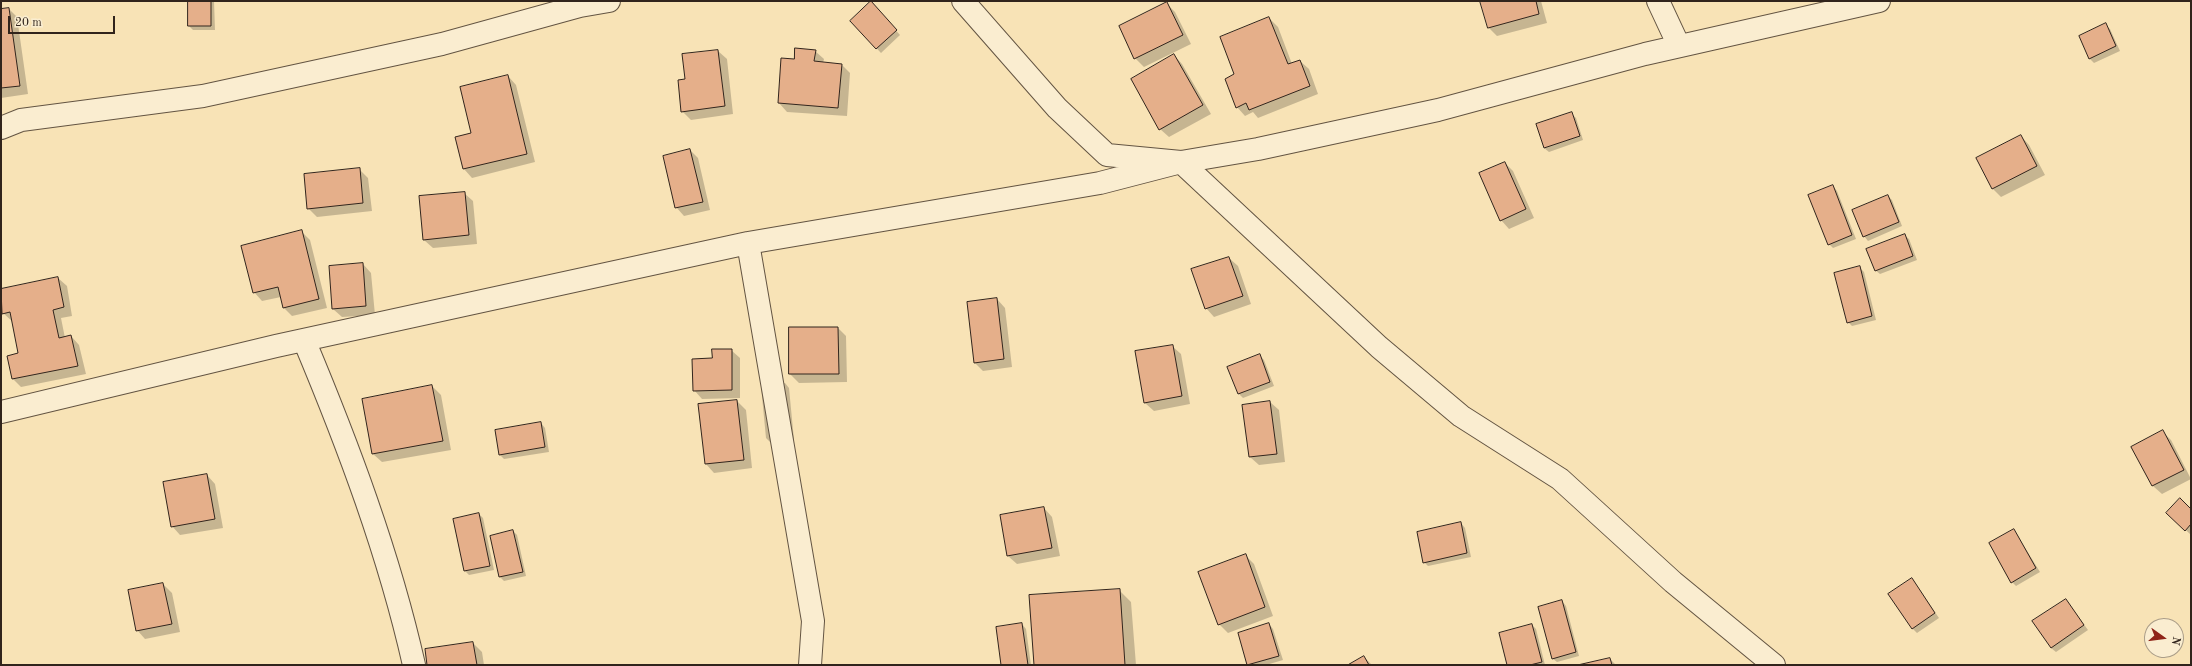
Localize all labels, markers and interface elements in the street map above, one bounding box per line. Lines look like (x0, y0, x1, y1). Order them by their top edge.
scale bar (10, 8, 117, 34)
text: 20 m (15, 17, 42, 29)
north arrow (2144, 618, 2184, 658)
text: N (2169, 635, 2182, 646)

